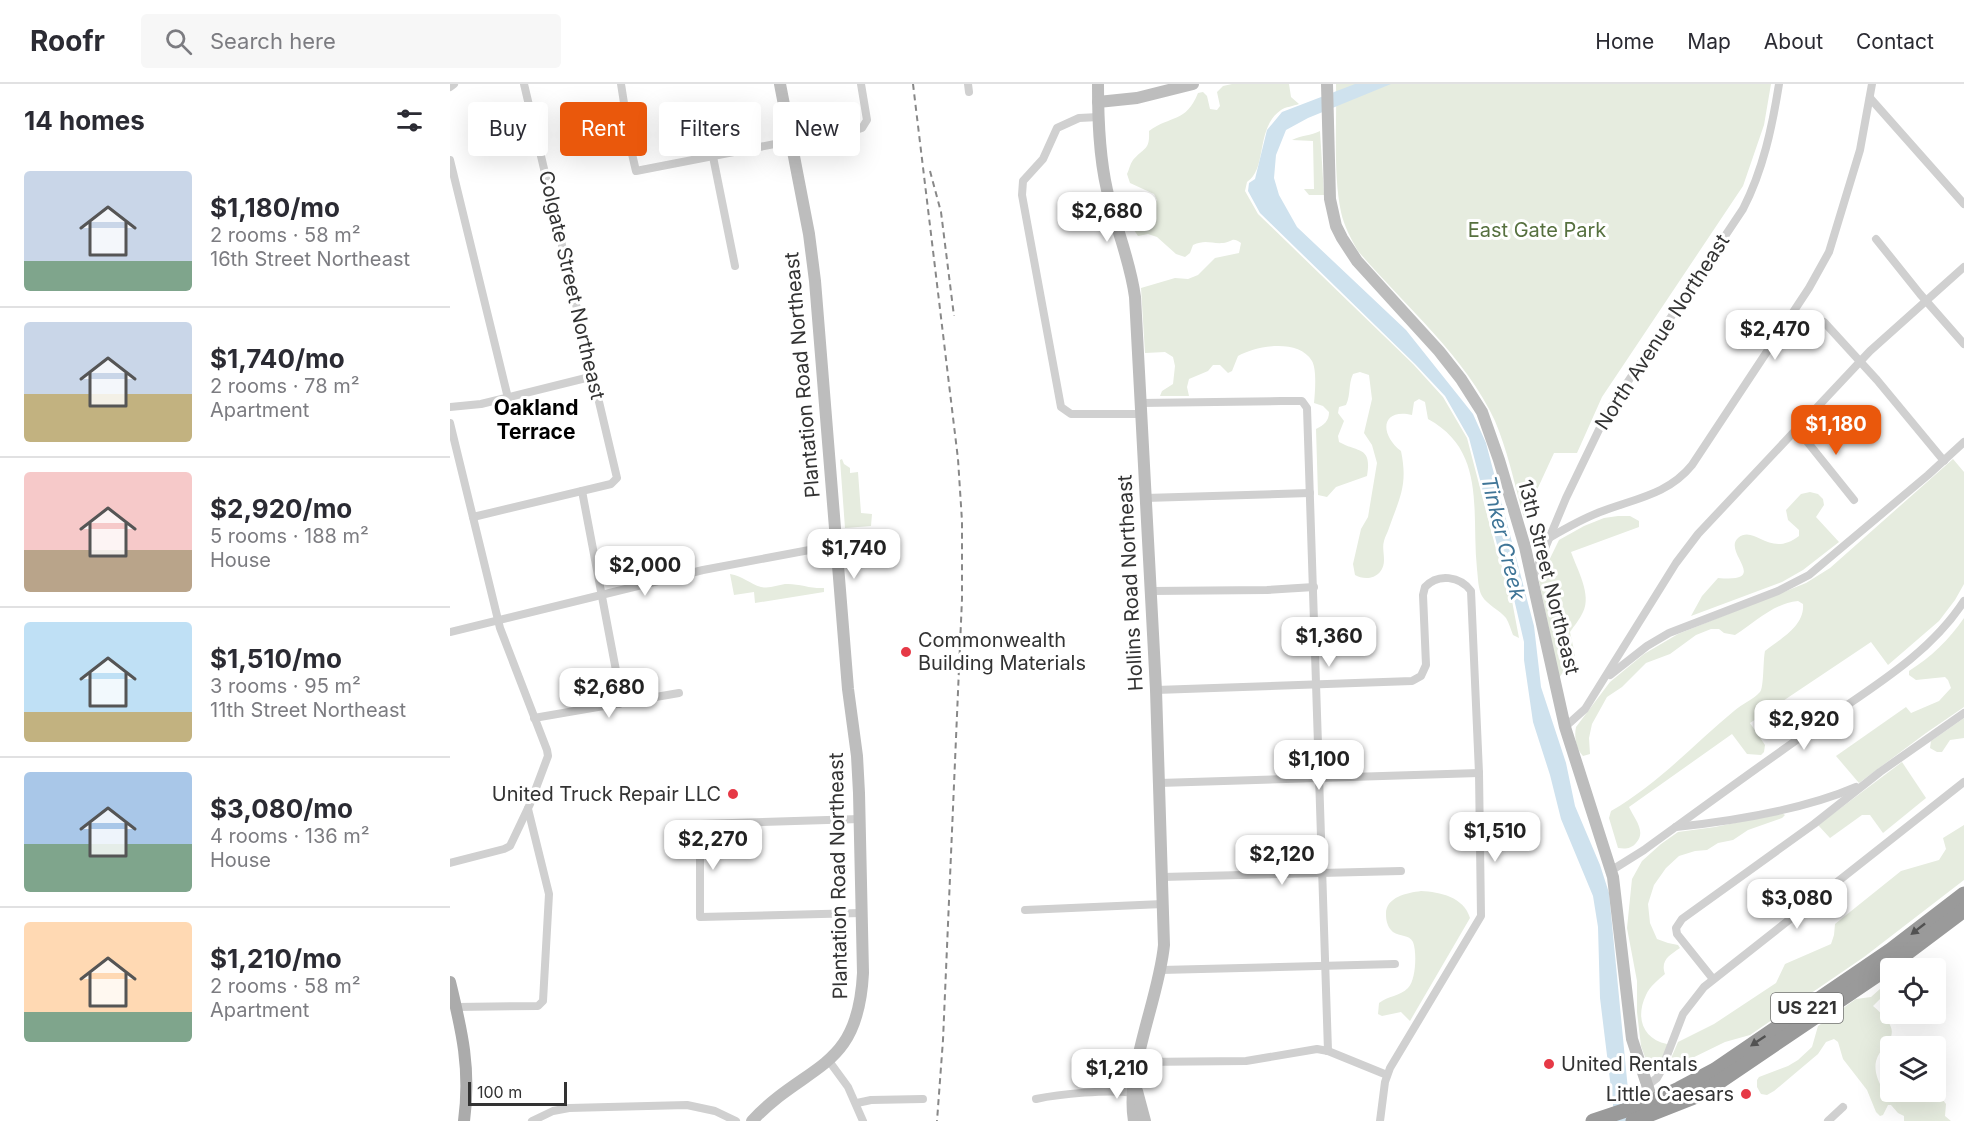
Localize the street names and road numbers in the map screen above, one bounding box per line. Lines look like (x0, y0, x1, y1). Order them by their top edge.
street label: Colgate Street Northeast (534, 168, 610, 402)
street label: North Avenue Northeast (1590, 229, 1734, 434)
street label: Plantation Road Northeast (779, 251, 825, 499)
street label: Hollins Road Northeast (1112, 474, 1148, 692)
street label: 13th Street Northeast (1513, 477, 1585, 677)
street label: Plantation Road Northeast (824, 752, 852, 1000)
road number: US 221 (1771, 993, 1843, 1023)

